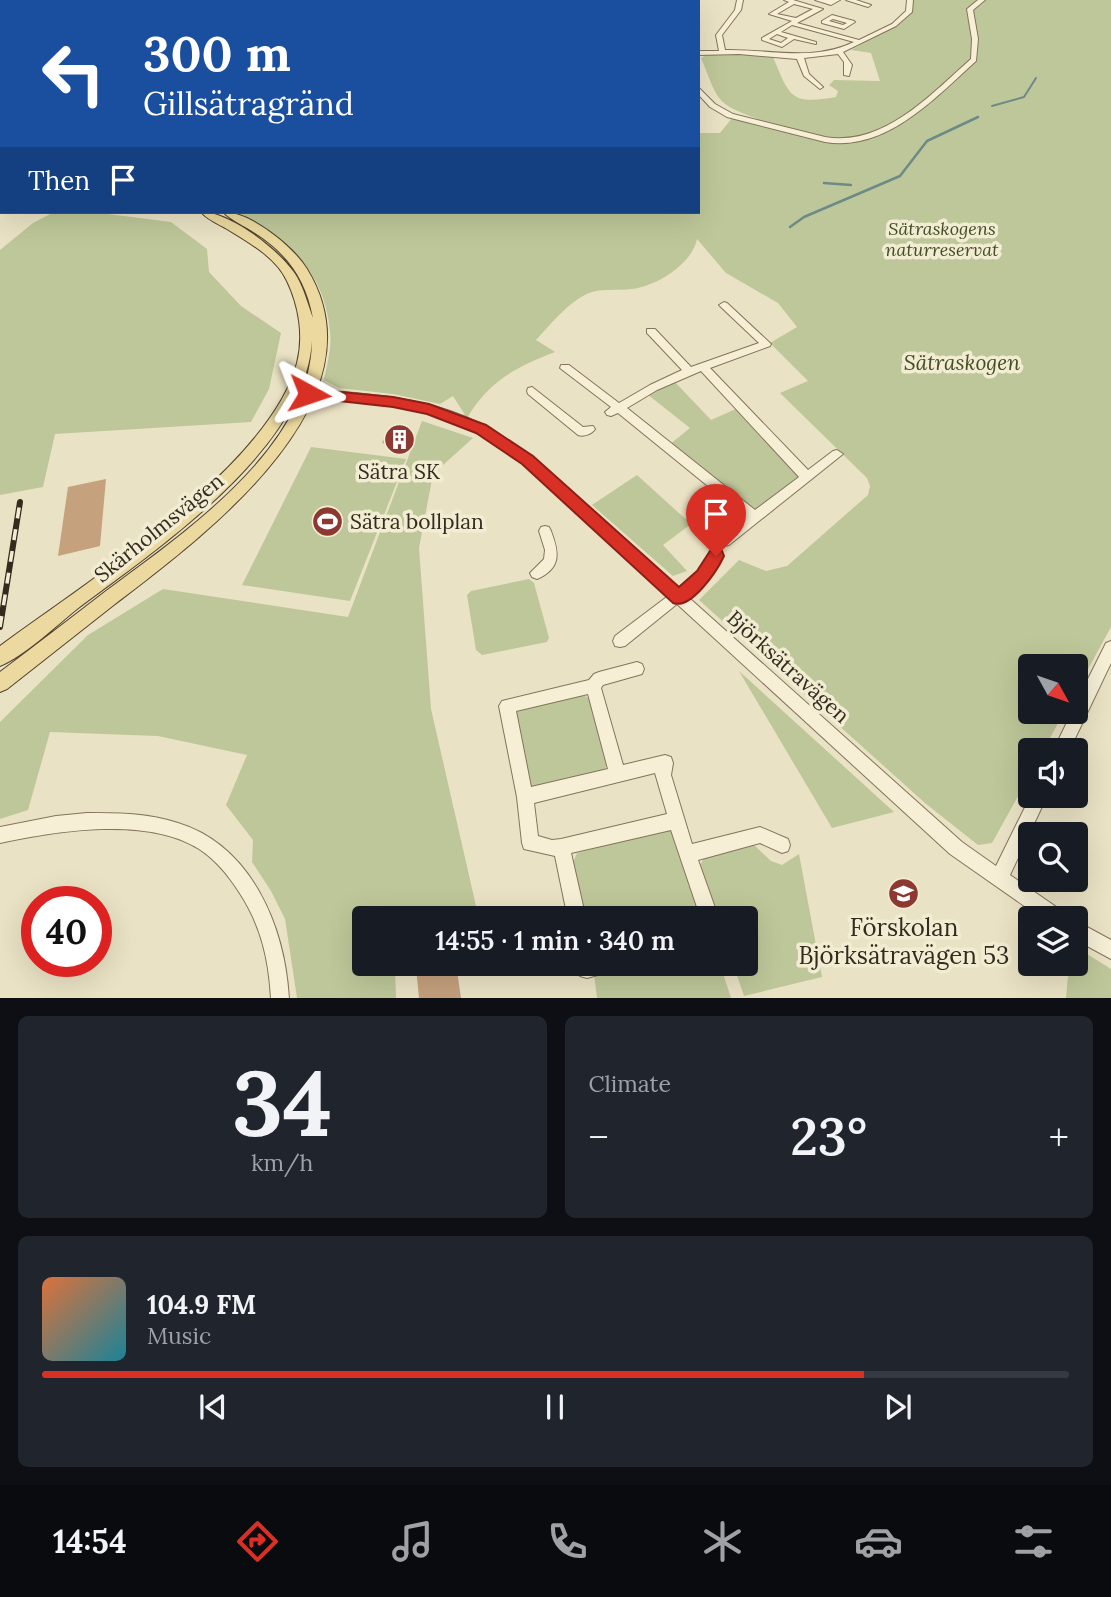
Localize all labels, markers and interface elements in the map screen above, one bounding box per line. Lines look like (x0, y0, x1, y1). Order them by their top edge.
text: 300 m (143, 22, 291, 84)
icon: left (28, 28, 119, 119)
text: Gillsätragränd (143, 83, 354, 124)
icon: arrive (104, 161, 142, 199)
text: Then (28, 164, 90, 197)
park label: Sätraskogens naturreservat (885, 217, 999, 261)
park label: Sätraskogen (904, 349, 1020, 376)
position arrow (272, 357, 346, 431)
building icon: Sätra SK (382, 423, 416, 457)
place label: Sätra SK (358, 458, 441, 485)
street label: Skärholmsvägen (88, 467, 229, 588)
pin (686, 484, 746, 556)
icon: arrive (697, 495, 735, 533)
sports icon: Sätra bollplan (310, 505, 344, 539)
place label: Sätra bollplan (350, 508, 484, 535)
street label: Björksätravägen (721, 604, 855, 729)
north arrow (1018, 654, 1088, 724)
map controls (1018, 654, 1088, 976)
button: sound (1018, 738, 1088, 808)
button: search (1018, 822, 1088, 892)
school or university icon: Förskolan Björksätravägen 53 (887, 877, 921, 911)
speed limit sign: 40 (21, 886, 112, 977)
button: layers (1018, 906, 1088, 976)
place label: Förskolan Björksätravägen 53 (799, 912, 1009, 971)
text: 14:55 · 1 min · 340 m (435, 924, 675, 957)
text: 34 (232, 1044, 333, 1161)
text: Climate (589, 1069, 671, 1098)
text: 23° (790, 1103, 867, 1169)
text: − (589, 1113, 609, 1161)
text: + (1049, 1113, 1069, 1161)
text: km/h (251, 1148, 313, 1177)
text: 104.9 FM (147, 1288, 256, 1321)
text: Music (147, 1321, 211, 1350)
icon: previous (194, 1388, 232, 1426)
icon: pause (536, 1388, 574, 1426)
icon: next (879, 1388, 917, 1426)
icon: directions (233, 1517, 282, 1566)
icon: music (388, 1517, 437, 1566)
icon: phone (543, 1517, 592, 1566)
icon: climate (698, 1517, 747, 1566)
icon: car (854, 1517, 903, 1566)
icon: filters (1009, 1517, 1058, 1566)
text: 14:54 (53, 1521, 127, 1562)

